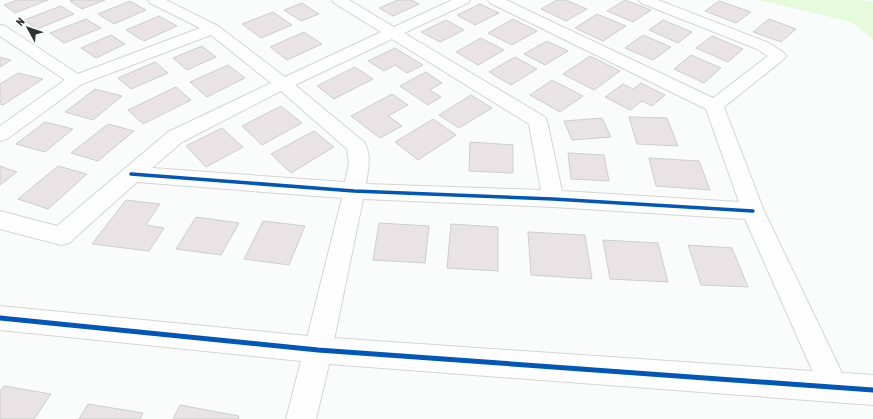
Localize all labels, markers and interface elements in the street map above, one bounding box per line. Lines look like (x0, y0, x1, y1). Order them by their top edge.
north arrow (8, 8, 48, 48)
text: N (14, 15, 27, 28)

